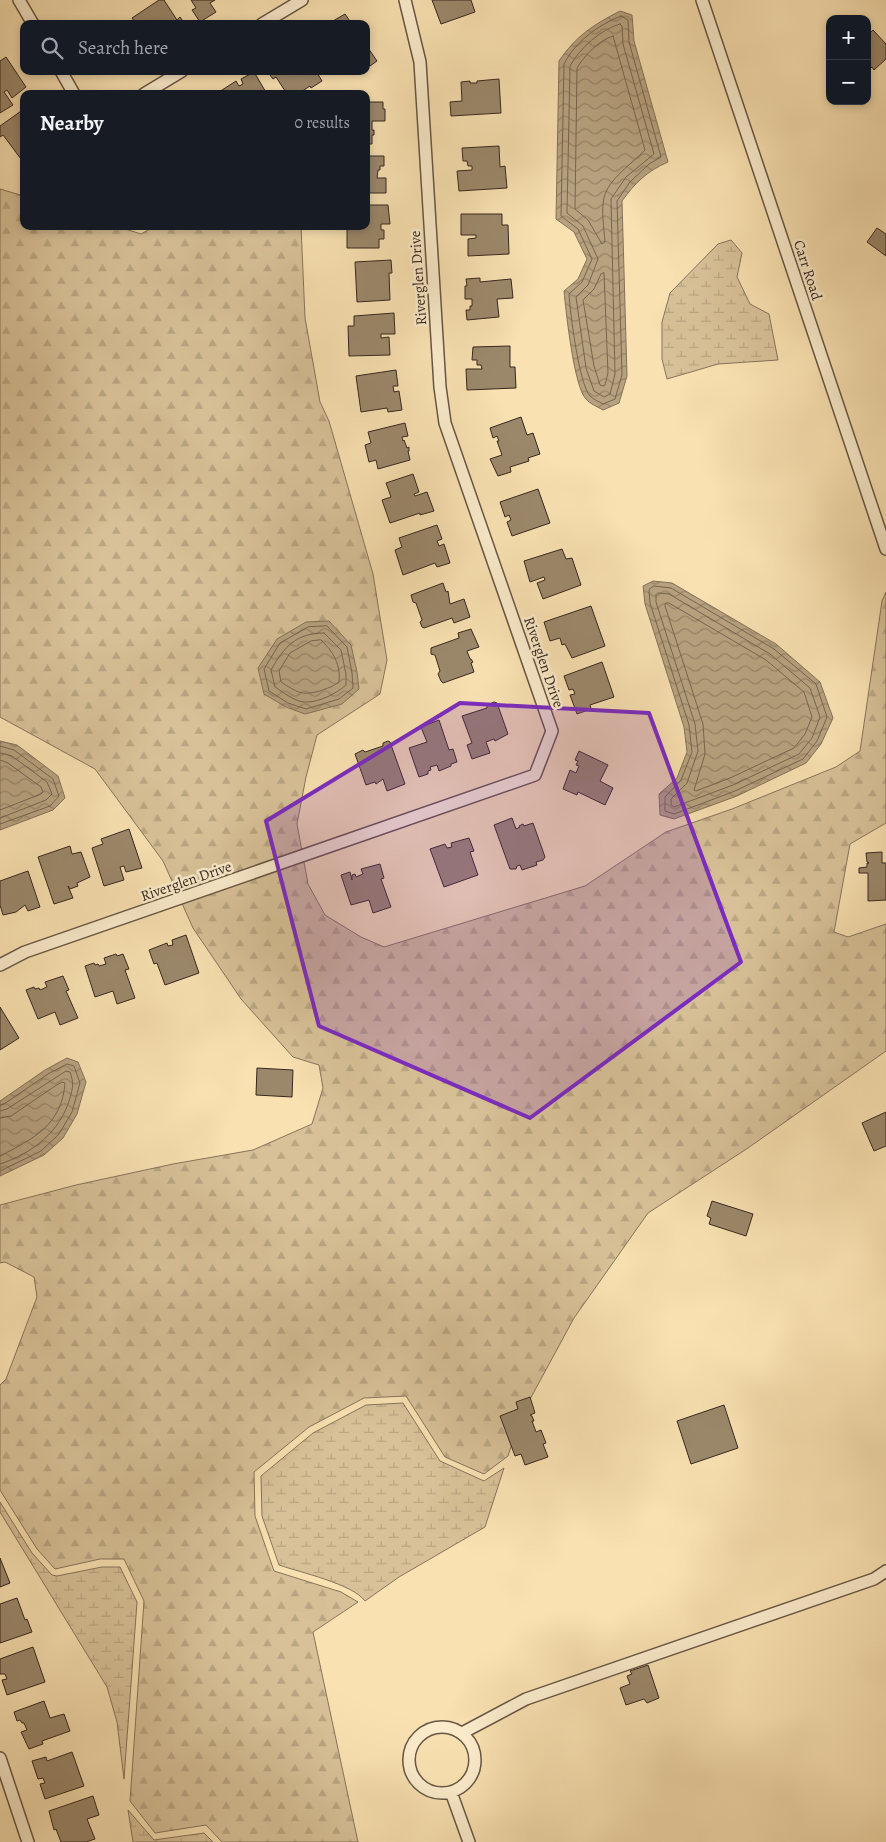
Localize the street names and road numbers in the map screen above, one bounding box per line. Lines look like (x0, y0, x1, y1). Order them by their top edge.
street label: Riverglen Drive (405, 230, 431, 326)
street label: Carr Road (789, 237, 827, 304)
street label: Riverglen Drive (519, 614, 569, 710)
street label: Riverglen Drive (138, 856, 234, 906)

